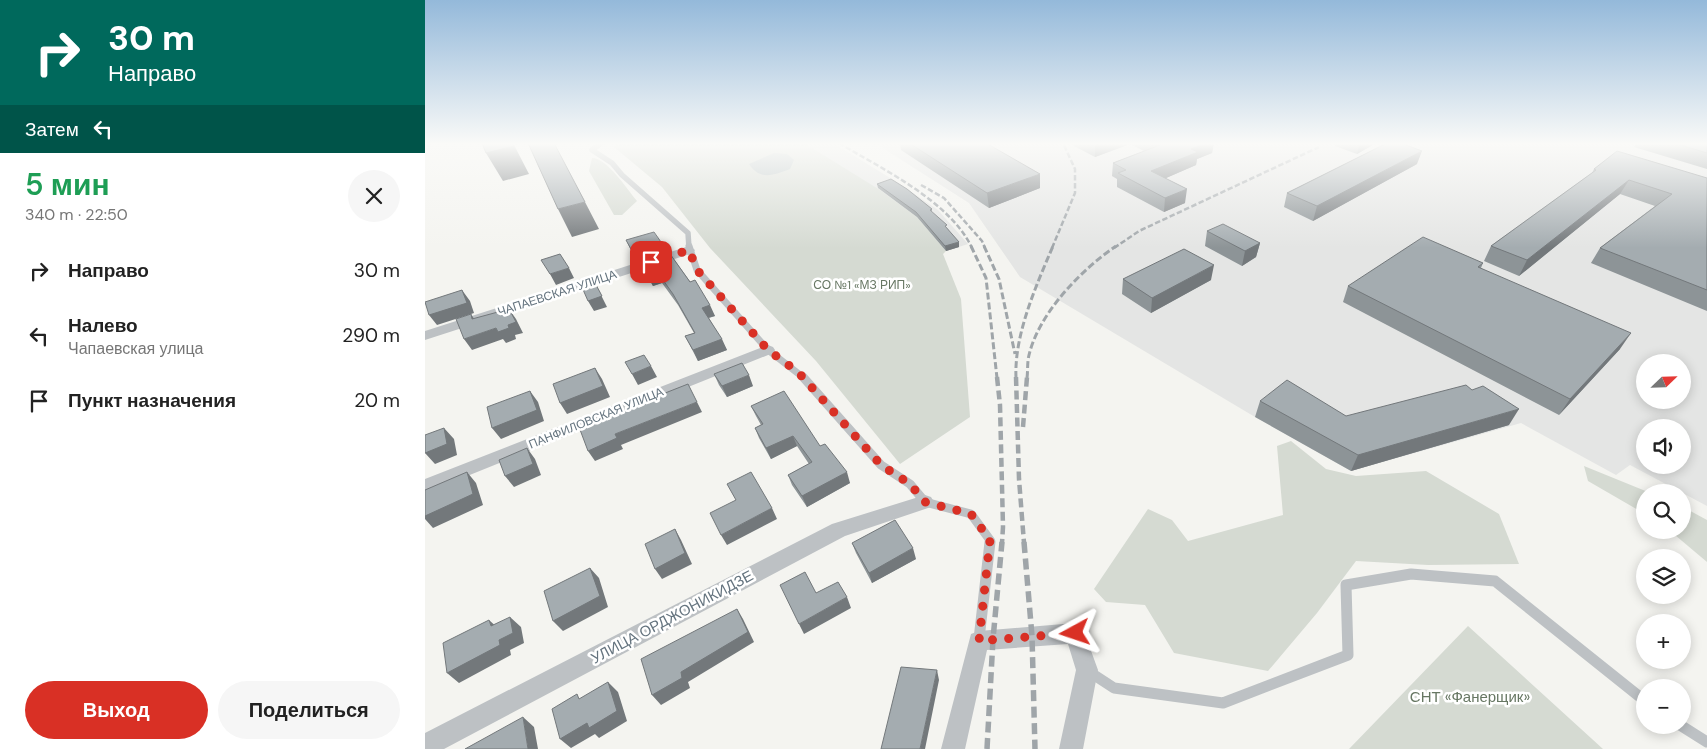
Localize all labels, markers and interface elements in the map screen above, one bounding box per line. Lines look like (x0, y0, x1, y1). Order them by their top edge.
text: 30 m (108, 15, 195, 61)
icon: right (25, 20, 90, 85)
text: Направо (108, 59, 196, 88)
icon: left (89, 115, 117, 143)
text: Затем (25, 117, 79, 142)
text: 5 мин (25, 165, 110, 204)
button: close (348, 170, 400, 222)
text: 340 m · 22:50 (25, 204, 128, 225)
pin (630, 241, 672, 283)
icon: arrive (637, 248, 665, 276)
icon: right (25, 257, 53, 285)
text: Направо (68, 258, 149, 283)
text: 30 m (354, 258, 400, 283)
street label: ЧАПАЕВСКАЯ УЛИЦА (495, 266, 619, 320)
park label: СО №1 «МЗ РИП» (813, 277, 911, 293)
text: Налево (68, 313, 138, 338)
icon: left (25, 322, 53, 350)
text: 290 m (342, 323, 400, 348)
text: Чапаевская улица (68, 338, 204, 359)
north arrow (1636, 354, 1691, 409)
map controls (1636, 354, 1691, 734)
street label: ПАНФИЛОВСКАЯ УЛИЦА (526, 384, 666, 452)
icon: arrive (25, 387, 53, 415)
text: Пункт назначения (68, 388, 236, 413)
text: 20 m (354, 388, 400, 413)
button: sound (1636, 419, 1691, 474)
button: search (1636, 484, 1691, 539)
button: layers (1636, 549, 1691, 604)
street label: УЛИЦА ОРДЖОНИКИДЗЕ (587, 566, 757, 668)
position arrow (1048, 606, 1100, 658)
button: + (1636, 614, 1691, 669)
button: − (1636, 679, 1691, 734)
button: Выход (25, 681, 208, 739)
button: Поделиться (218, 681, 400, 739)
park label: СНТ «Фанерщик» (1410, 687, 1530, 707)

